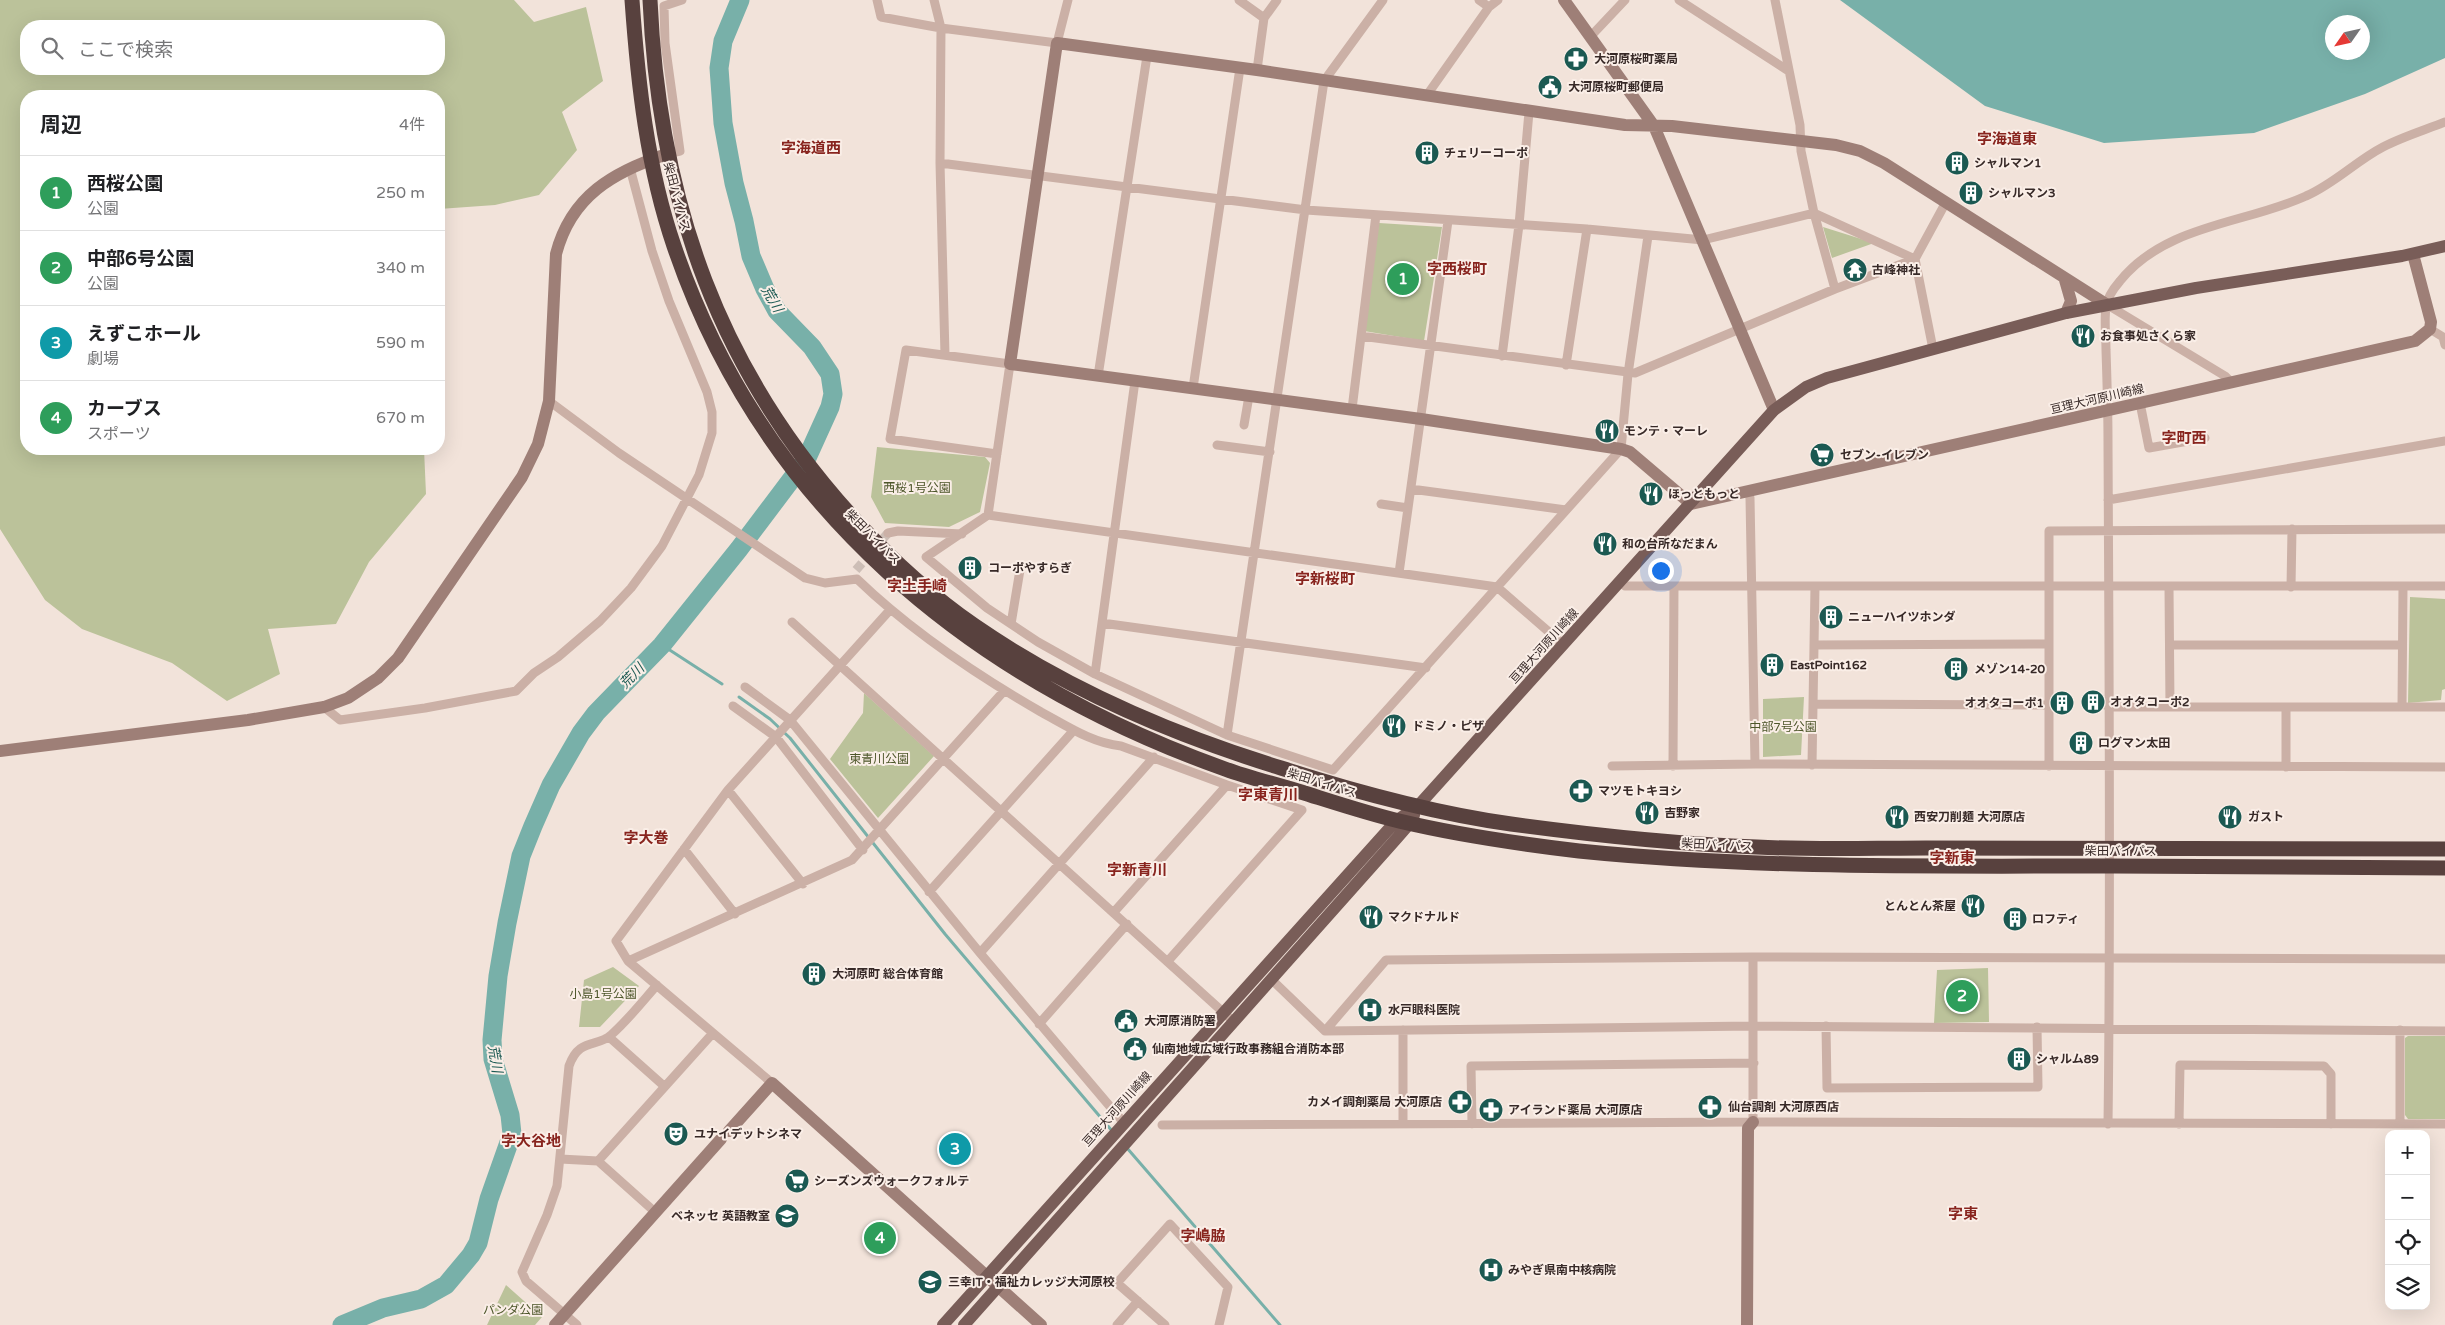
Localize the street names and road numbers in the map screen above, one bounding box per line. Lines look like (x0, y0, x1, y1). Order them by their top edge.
street label: 柴田バイパス (661, 161, 693, 233)
street label: 亘理大河原川崎線 (2049, 381, 2145, 417)
street label: 柴田バイパス (843, 507, 903, 567)
street label: 亘理大河原川崎線 (1507, 606, 1581, 686)
street label: 柴田バイパス (1286, 766, 1358, 800)
street label: 柴田バイパス (1681, 836, 1753, 854)
street label: 柴田バイパス (2085, 844, 2157, 858)
street label: 亘理大河原川崎線 (1080, 1069, 1154, 1149)

